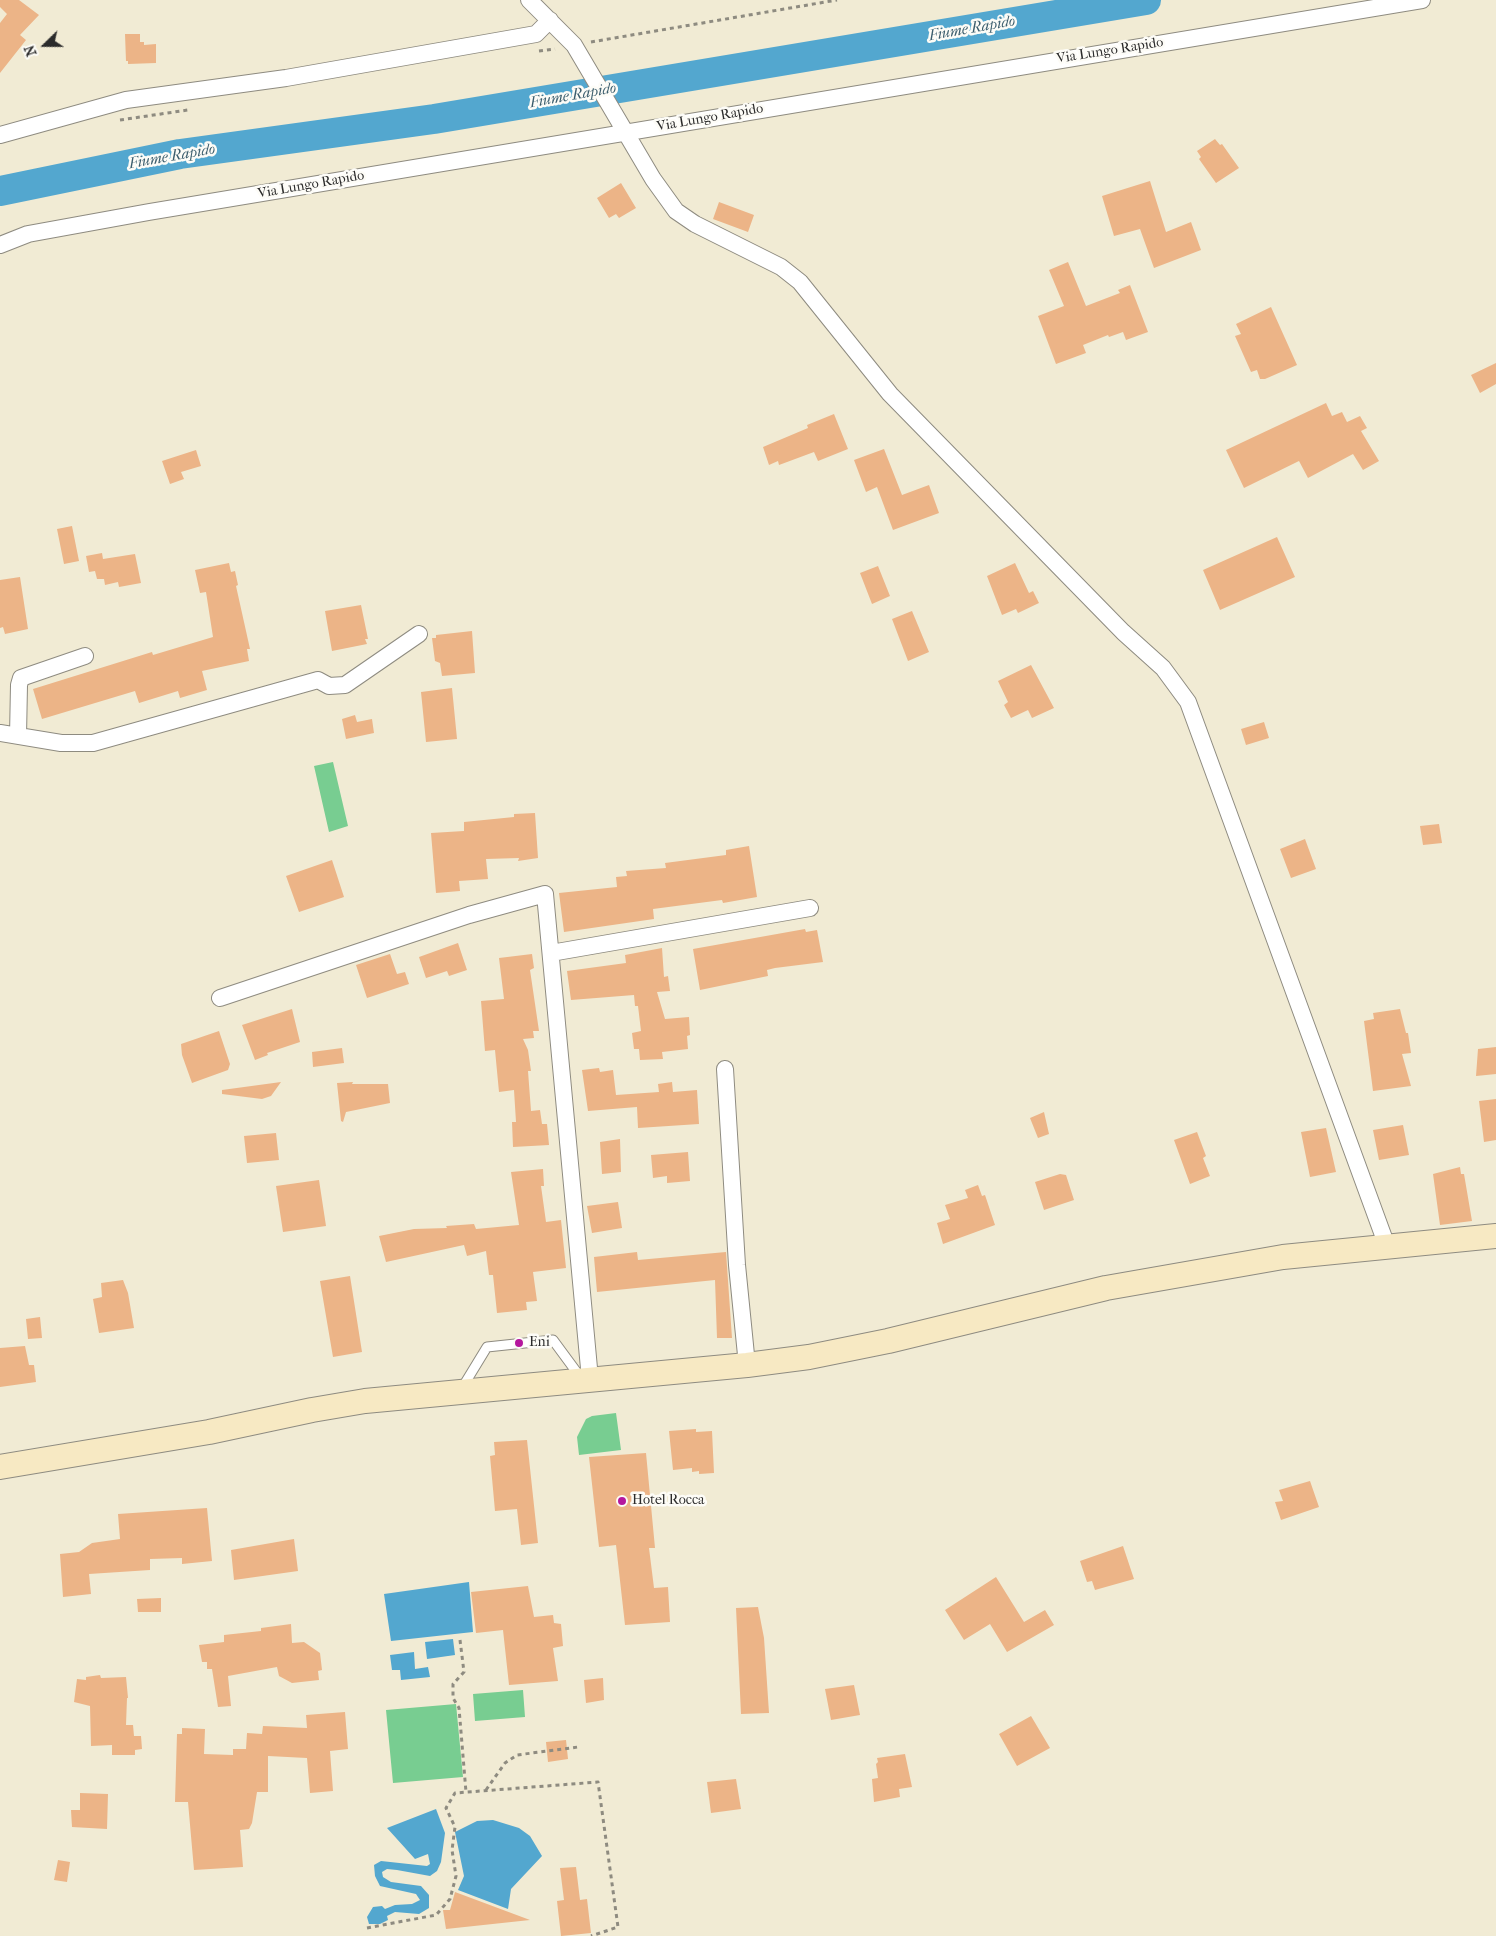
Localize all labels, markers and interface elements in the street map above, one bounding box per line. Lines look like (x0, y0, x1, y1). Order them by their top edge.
water label: Fiume Rapido (927, 13, 1017, 45)
north arrow (20, 20, 70, 70)
street label: Via Lungo Rapido (1055, 34, 1165, 68)
text: N (21, 43, 40, 59)
water label: Fiume Rapido (528, 80, 618, 112)
street label: Via Lungo Rapido (655, 100, 765, 136)
water label: Fiume Rapido (127, 141, 217, 173)
street label: Via Lungo Rapido (256, 167, 366, 203)
place label: Eni (529, 1335, 550, 1351)
marker: Eni (513, 1337, 525, 1349)
place label: Hotel Rocca (632, 1493, 705, 1509)
marker: Hotel Rocca (616, 1495, 628, 1507)

